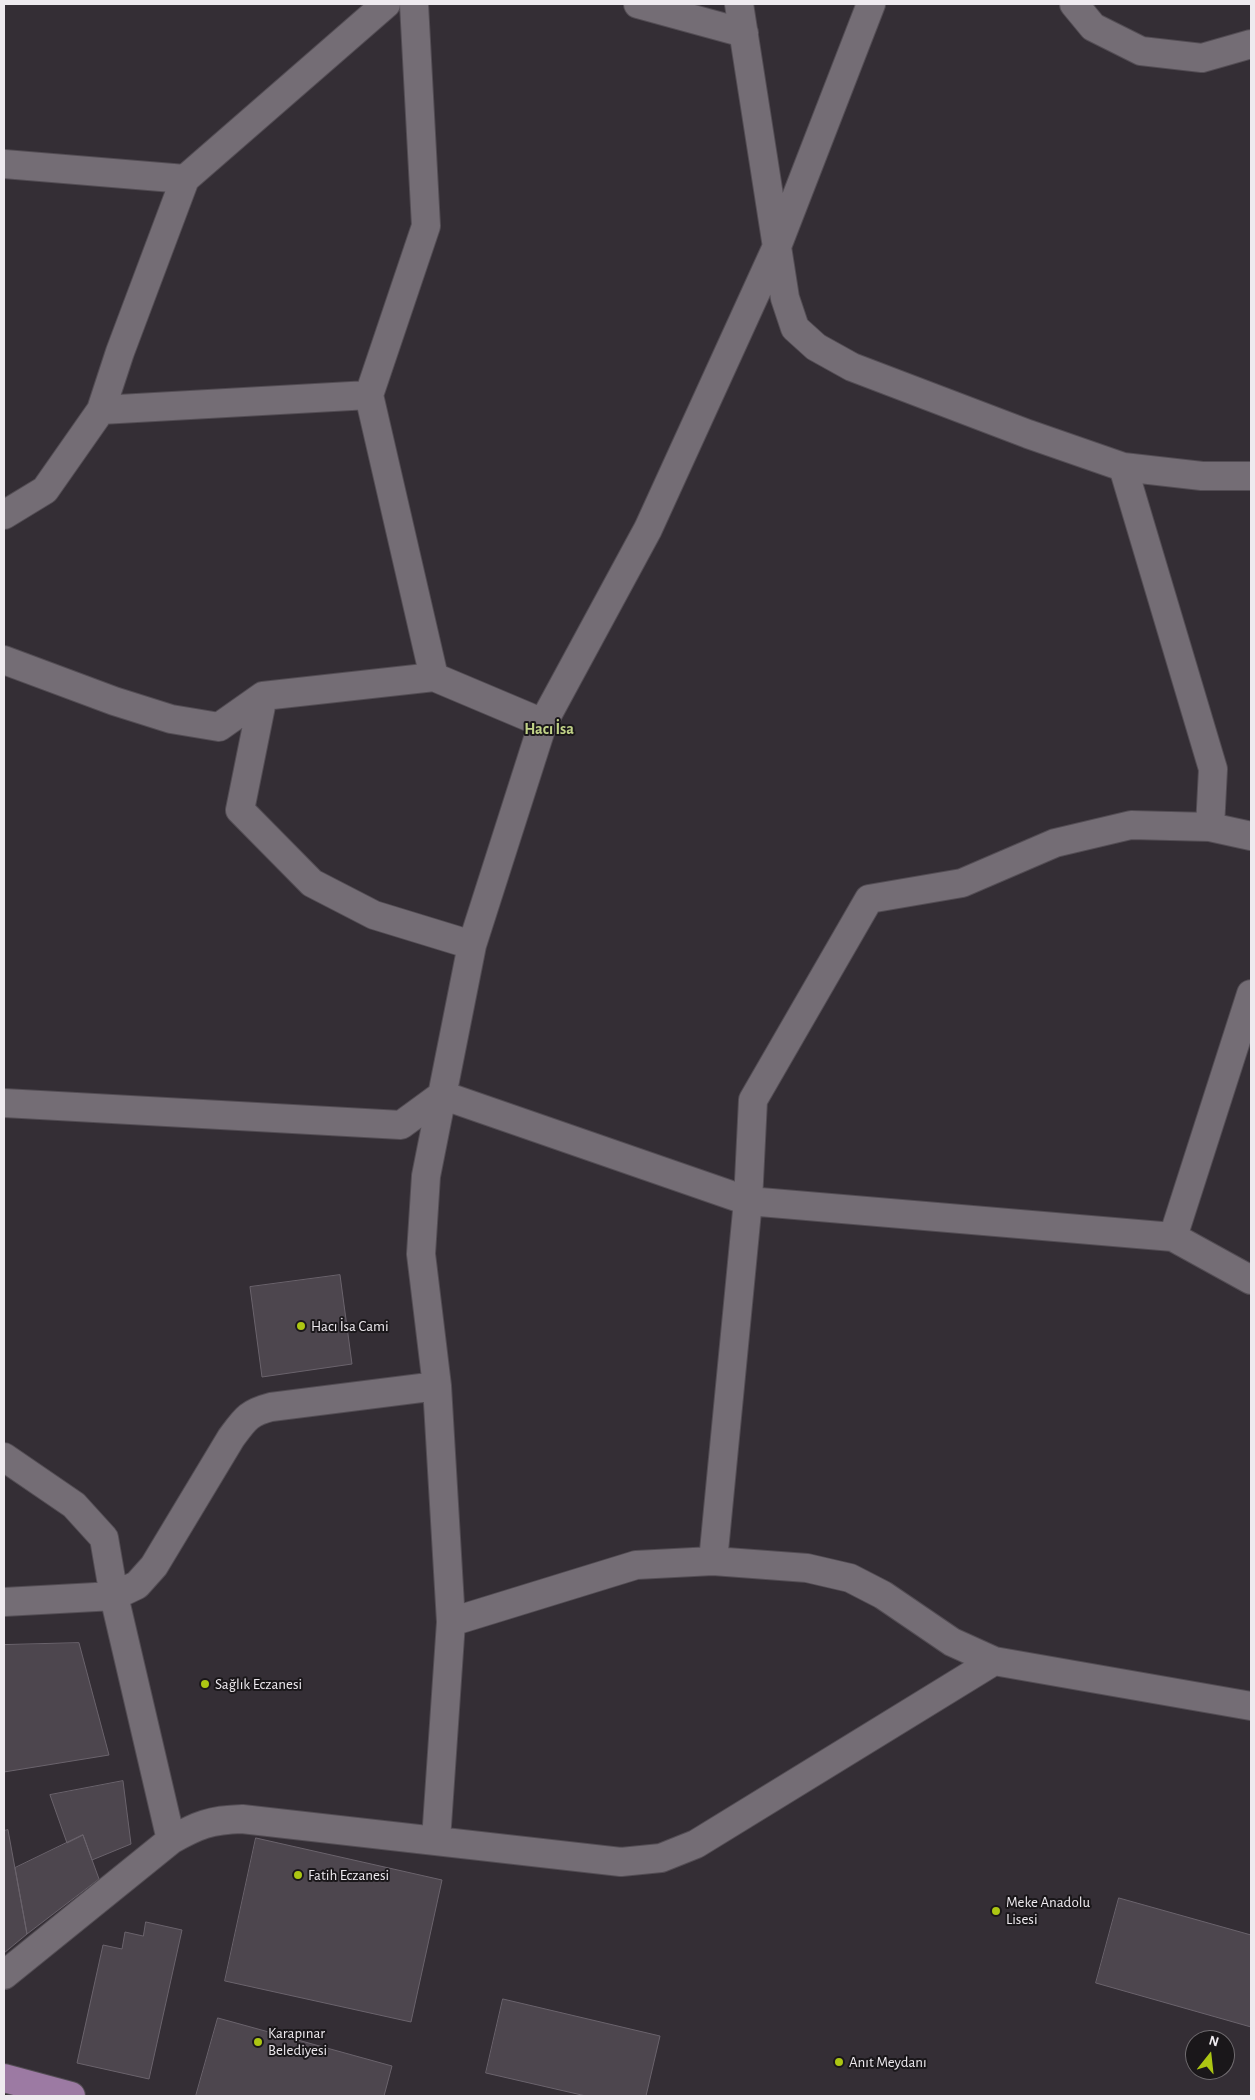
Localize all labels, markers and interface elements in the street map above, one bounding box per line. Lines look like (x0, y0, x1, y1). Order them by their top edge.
district label: Hacı İsa (524, 719, 574, 739)
place label: Hacı İsa Cami (311, 1317, 389, 1335)
marker: Hacı İsa Cami (295, 1320, 307, 1332)
place label: Sağlık Eczanesi (215, 1675, 302, 1693)
marker: Sağlık Eczanesi (199, 1678, 211, 1690)
place label: Fatih Eczanesi (308, 1866, 389, 1884)
marker: Fatih Eczanesi (292, 1869, 304, 1881)
place label: Meke Anadolu Lisesi (1006, 1893, 1090, 1928)
marker: Meke Anadolu Lisesi (990, 1905, 1002, 1917)
place label: Karapınar Belediyesi (268, 2024, 327, 2059)
north arrow (1185, 2030, 1235, 2080)
text: N (1207, 2033, 1220, 2050)
marker: Karapınar Belediyesi (252, 2036, 264, 2048)
place label: Anıt Meydanı (849, 2053, 927, 2071)
marker: Anıt Meydanı (833, 2056, 845, 2068)

